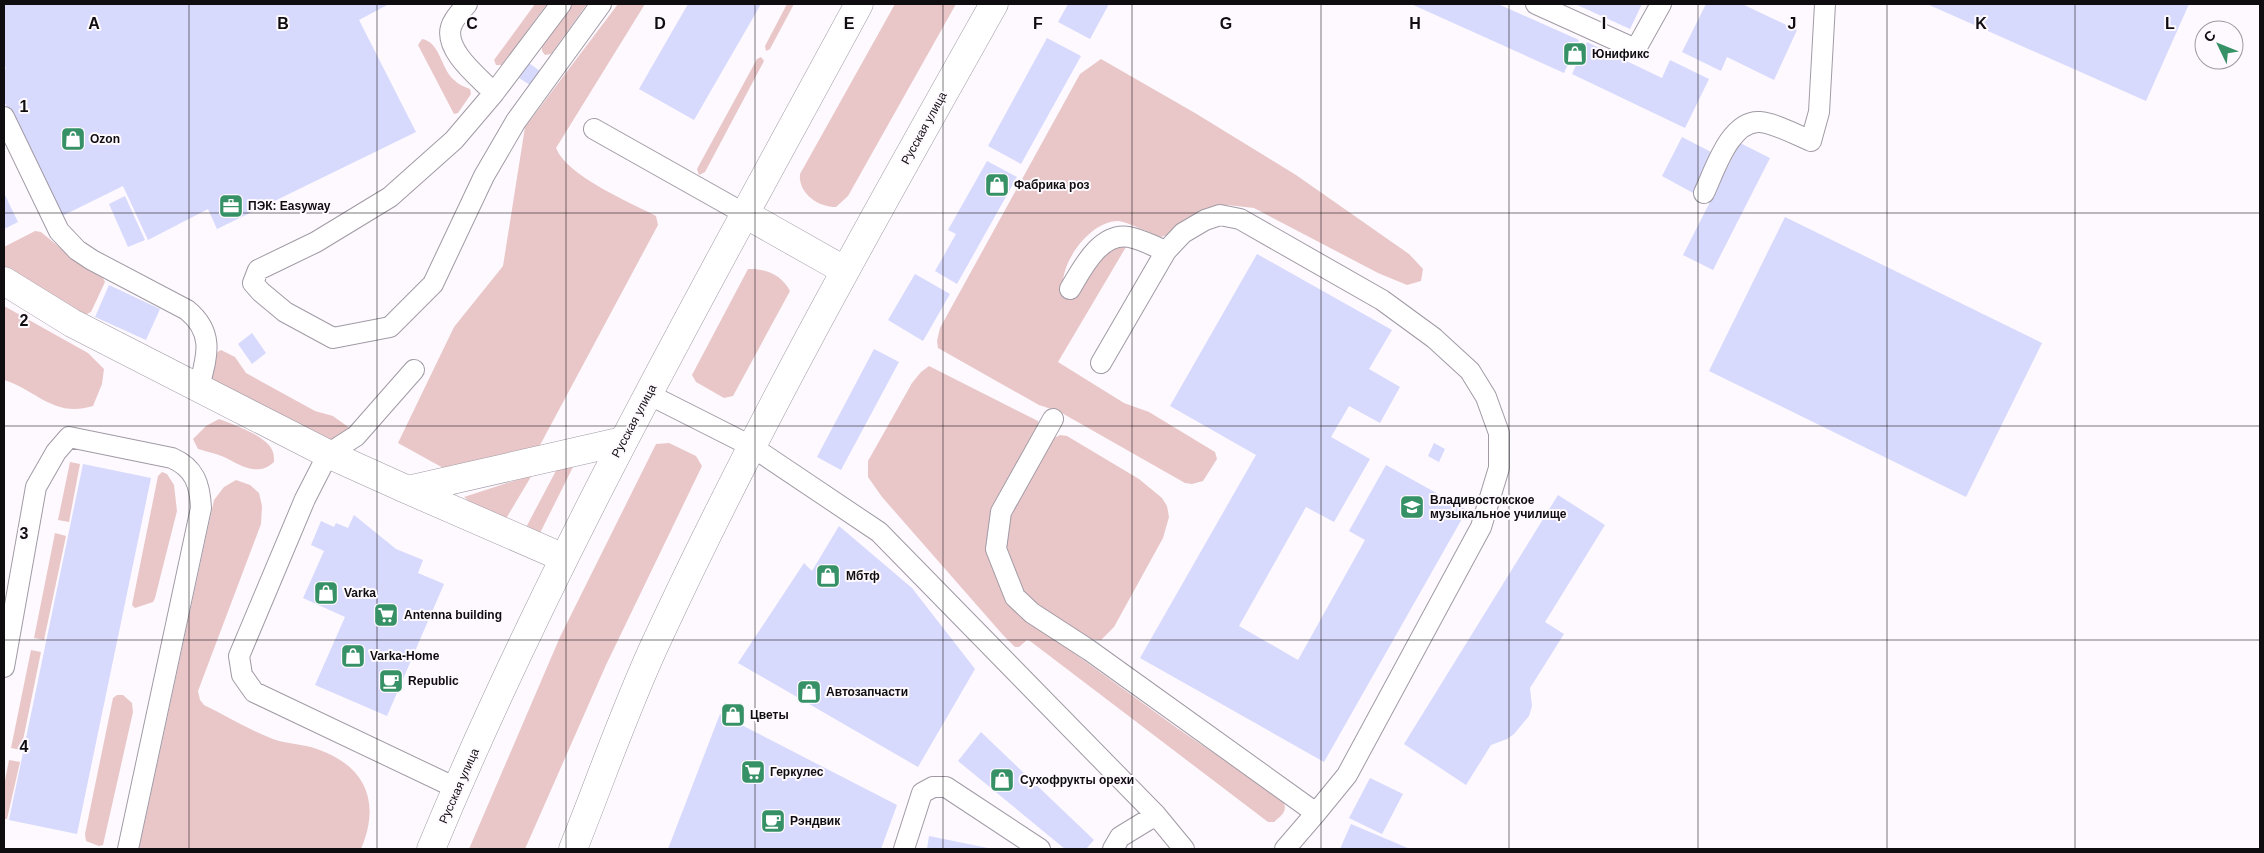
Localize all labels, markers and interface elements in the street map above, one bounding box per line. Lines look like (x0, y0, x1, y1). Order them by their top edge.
text: A (88, 15, 100, 32)
text: B (277, 15, 289, 32)
text: C (466, 15, 478, 32)
text: D (654, 15, 666, 32)
text: E (844, 15, 855, 32)
text: F (1033, 15, 1043, 32)
text: G (1220, 15, 1232, 32)
text: H (1409, 15, 1421, 32)
text: I (1602, 15, 1606, 32)
text: J (1788, 15, 1796, 32)
text: K (1975, 15, 1987, 32)
text: L (2165, 15, 2175, 32)
north arrow (2194, 20, 2244, 70)
text: С (2200, 27, 2219, 45)
shop icon: Юнификс (1562, 41, 1588, 67)
place label: Юнификс (1592, 47, 1650, 61)
street label: Русская улица (898, 89, 950, 167)
text: 1 (20, 98, 29, 115)
shop icon: Ozon (60, 126, 86, 152)
place label: Ozon (90, 132, 120, 146)
shop icon: Фабрика роз (984, 172, 1010, 198)
place label: Фабрика роз (1014, 178, 1090, 192)
office icon: ПЭК: Easyway (218, 193, 244, 219)
place label: ПЭК: Easyway (248, 199, 331, 213)
text: 2 (20, 312, 29, 329)
street label: Русская улица (609, 382, 659, 460)
place label: Владивостокское музыкальное училище (1430, 493, 1567, 521)
school or university icon: Владивостокское музыкальное училище (1399, 494, 1425, 520)
text: 3 (20, 525, 29, 542)
shop icon: Мбтф (815, 563, 841, 589)
place label: Мбтф (846, 569, 880, 583)
shop icon: Varka (313, 580, 339, 606)
place label: Varka (344, 586, 376, 600)
supermarket icon: Antenna building (373, 602, 399, 628)
place label: Antenna building (404, 608, 502, 622)
shop icon: Varka-Home (340, 643, 366, 669)
place label: Varka-Home (370, 649, 440, 663)
cafe icon: Republic (378, 668, 404, 694)
place label: Republic (408, 674, 459, 688)
shop icon: Автозапчасти (796, 679, 822, 705)
place label: Автозапчасти (826, 685, 908, 699)
shop icon: Цветы (720, 702, 746, 728)
place label: Цветы (750, 708, 789, 722)
text: 4 (20, 738, 29, 755)
street label: Русская улица (436, 746, 482, 826)
supermarket icon: Геркулес (740, 759, 766, 785)
place label: Геркулес (770, 765, 824, 779)
shop icon: Сухофрукты орехи (989, 767, 1015, 793)
place label: Сухофрукты орехи (1020, 773, 1134, 787)
cafe icon: Рэндвик (760, 808, 786, 834)
place label: Рэндвик (790, 814, 841, 828)

